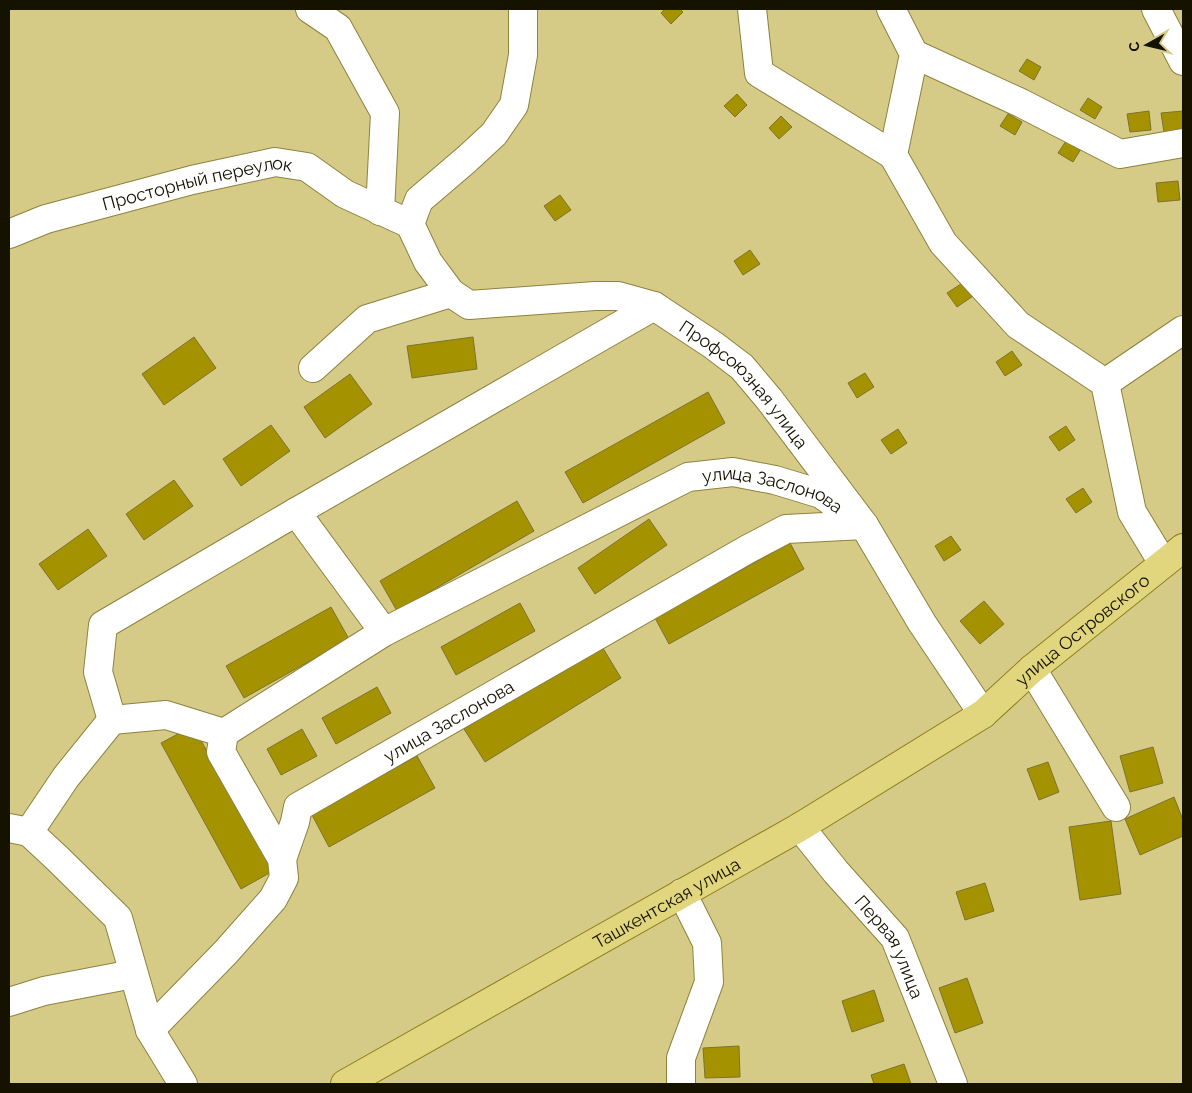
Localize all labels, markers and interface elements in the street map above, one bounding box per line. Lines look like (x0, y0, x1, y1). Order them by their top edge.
north arrow (1122, 20, 1172, 70)
text: С (1125, 41, 1143, 53)
street label: Просторный переулок (100, 151, 294, 214)
street label: Профсоюзная улица (676, 315, 813, 452)
street label: улица Заслонова (701, 462, 847, 517)
street label: улица Островского (1011, 569, 1154, 690)
street label: улица Заслонова (380, 675, 517, 766)
street label: Ташкентская улица (589, 853, 743, 952)
street label: Первая улица (851, 890, 928, 1001)

